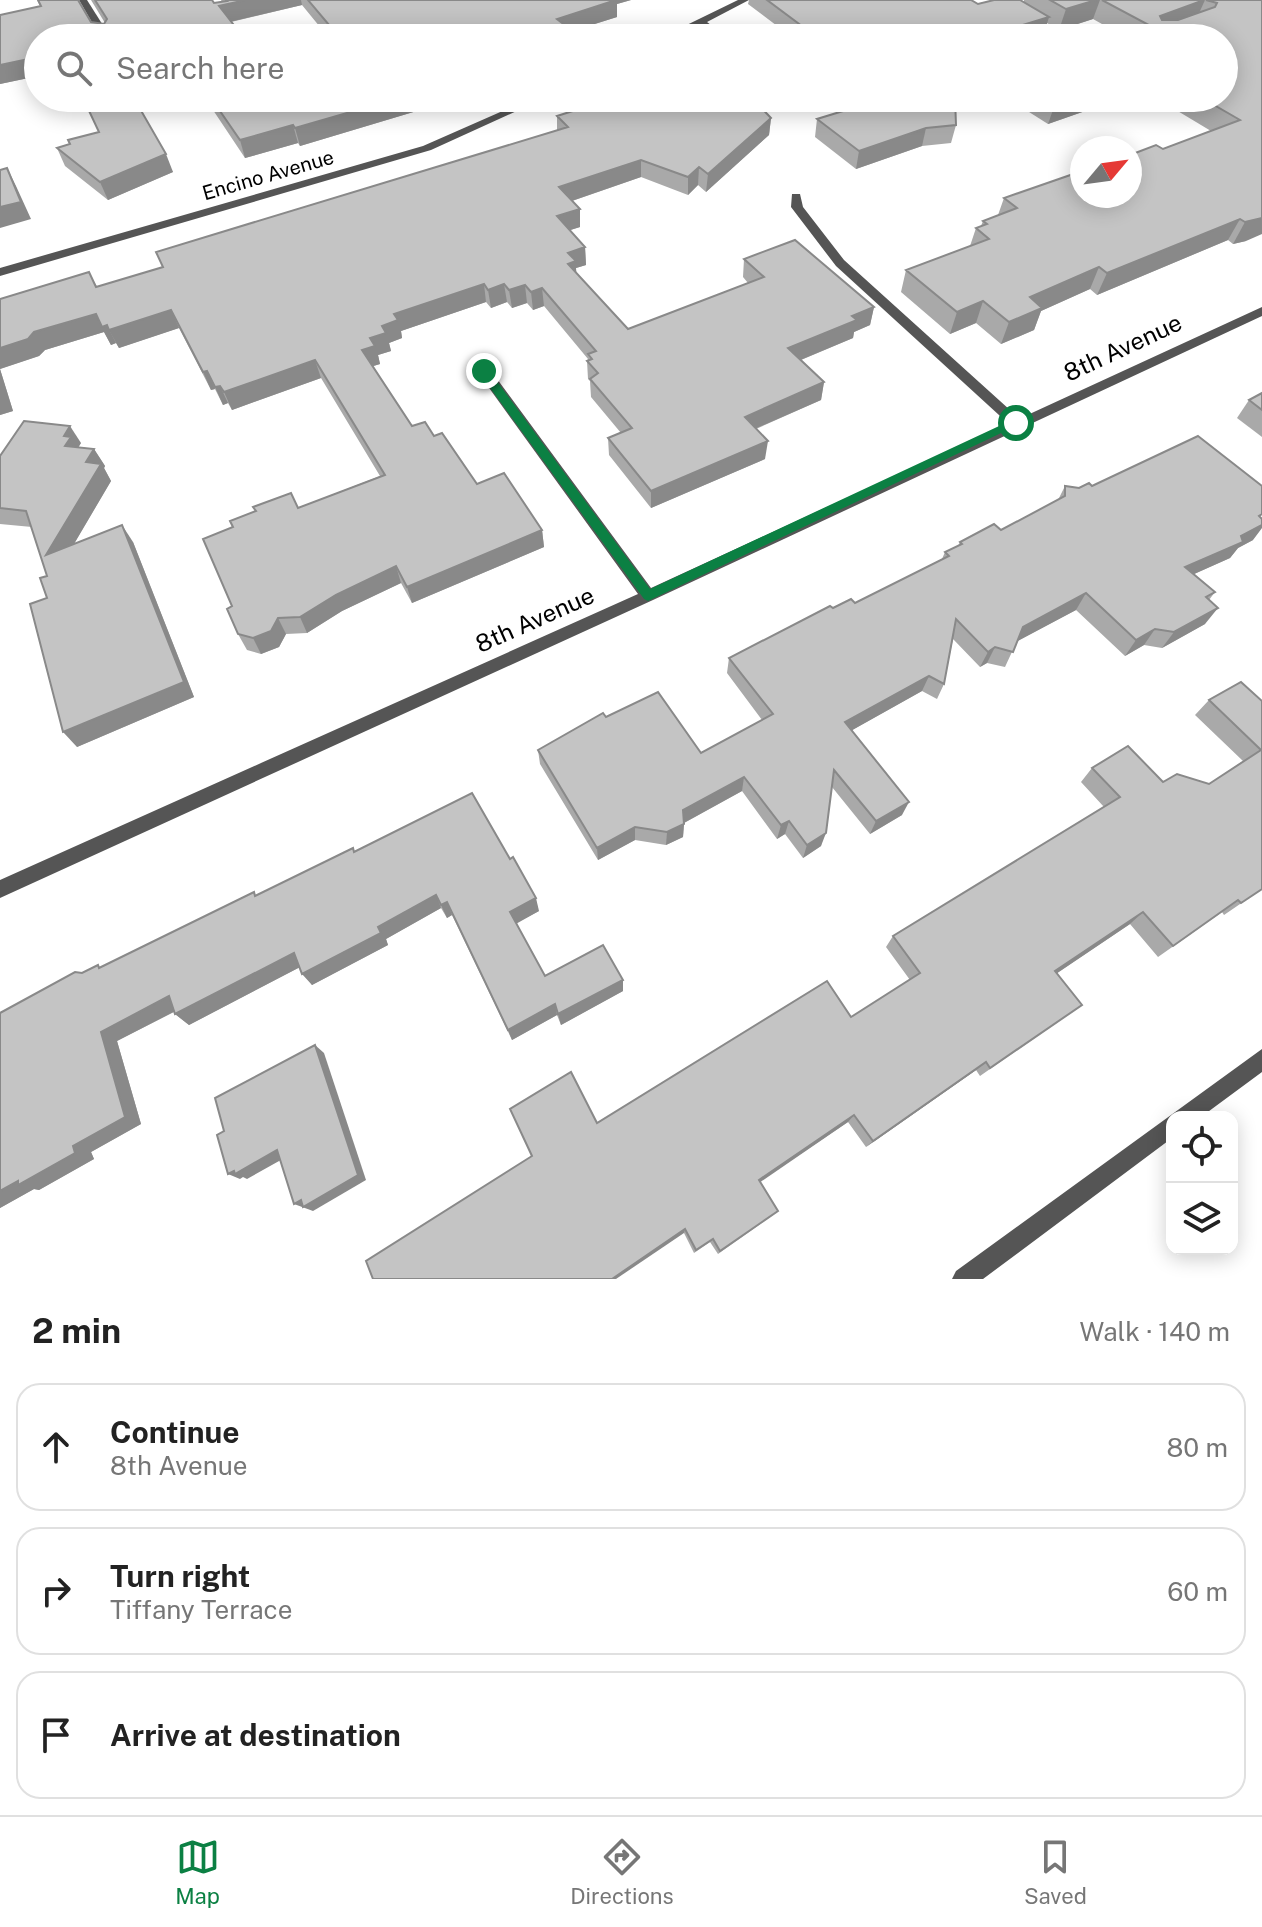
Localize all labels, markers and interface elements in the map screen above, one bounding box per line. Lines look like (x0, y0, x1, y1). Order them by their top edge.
search box (24, 24, 1238, 112)
icon: search (52, 46, 96, 90)
text: Search here (116, 50, 284, 86)
north arrow (1070, 136, 1142, 208)
street label: Encino Avenue (199, 145, 337, 205)
street label: 8th Avenue (1059, 308, 1186, 387)
route end (466, 353, 502, 389)
route start (998, 405, 1034, 441)
street label: 8th Avenue (471, 580, 598, 658)
map controls (1166, 1111, 1238, 1255)
button: locate (1166, 1111, 1238, 1183)
button: layers (1166, 1183, 1238, 1255)
text: 2 min (32, 1311, 121, 1351)
text: Walk · 140 m (1080, 1316, 1230, 1347)
text: Continue (110, 1414, 240, 1450)
icon: ahead (34, 1425, 78, 1469)
text: 80 m (1167, 1432, 1228, 1463)
text: 8th Avenue (110, 1450, 248, 1481)
text: Turn right (110, 1558, 250, 1594)
icon: right (34, 1569, 78, 1613)
text: 60 m (1167, 1576, 1228, 1607)
text: Tiffany Terrace (110, 1594, 292, 1625)
icon: arrive (34, 1713, 78, 1757)
text: Arrive at destination (110, 1717, 401, 1753)
tab: Map (175, 1835, 220, 1909)
tab: Directions (570, 1835, 674, 1909)
tab: Saved (1024, 1835, 1087, 1909)

